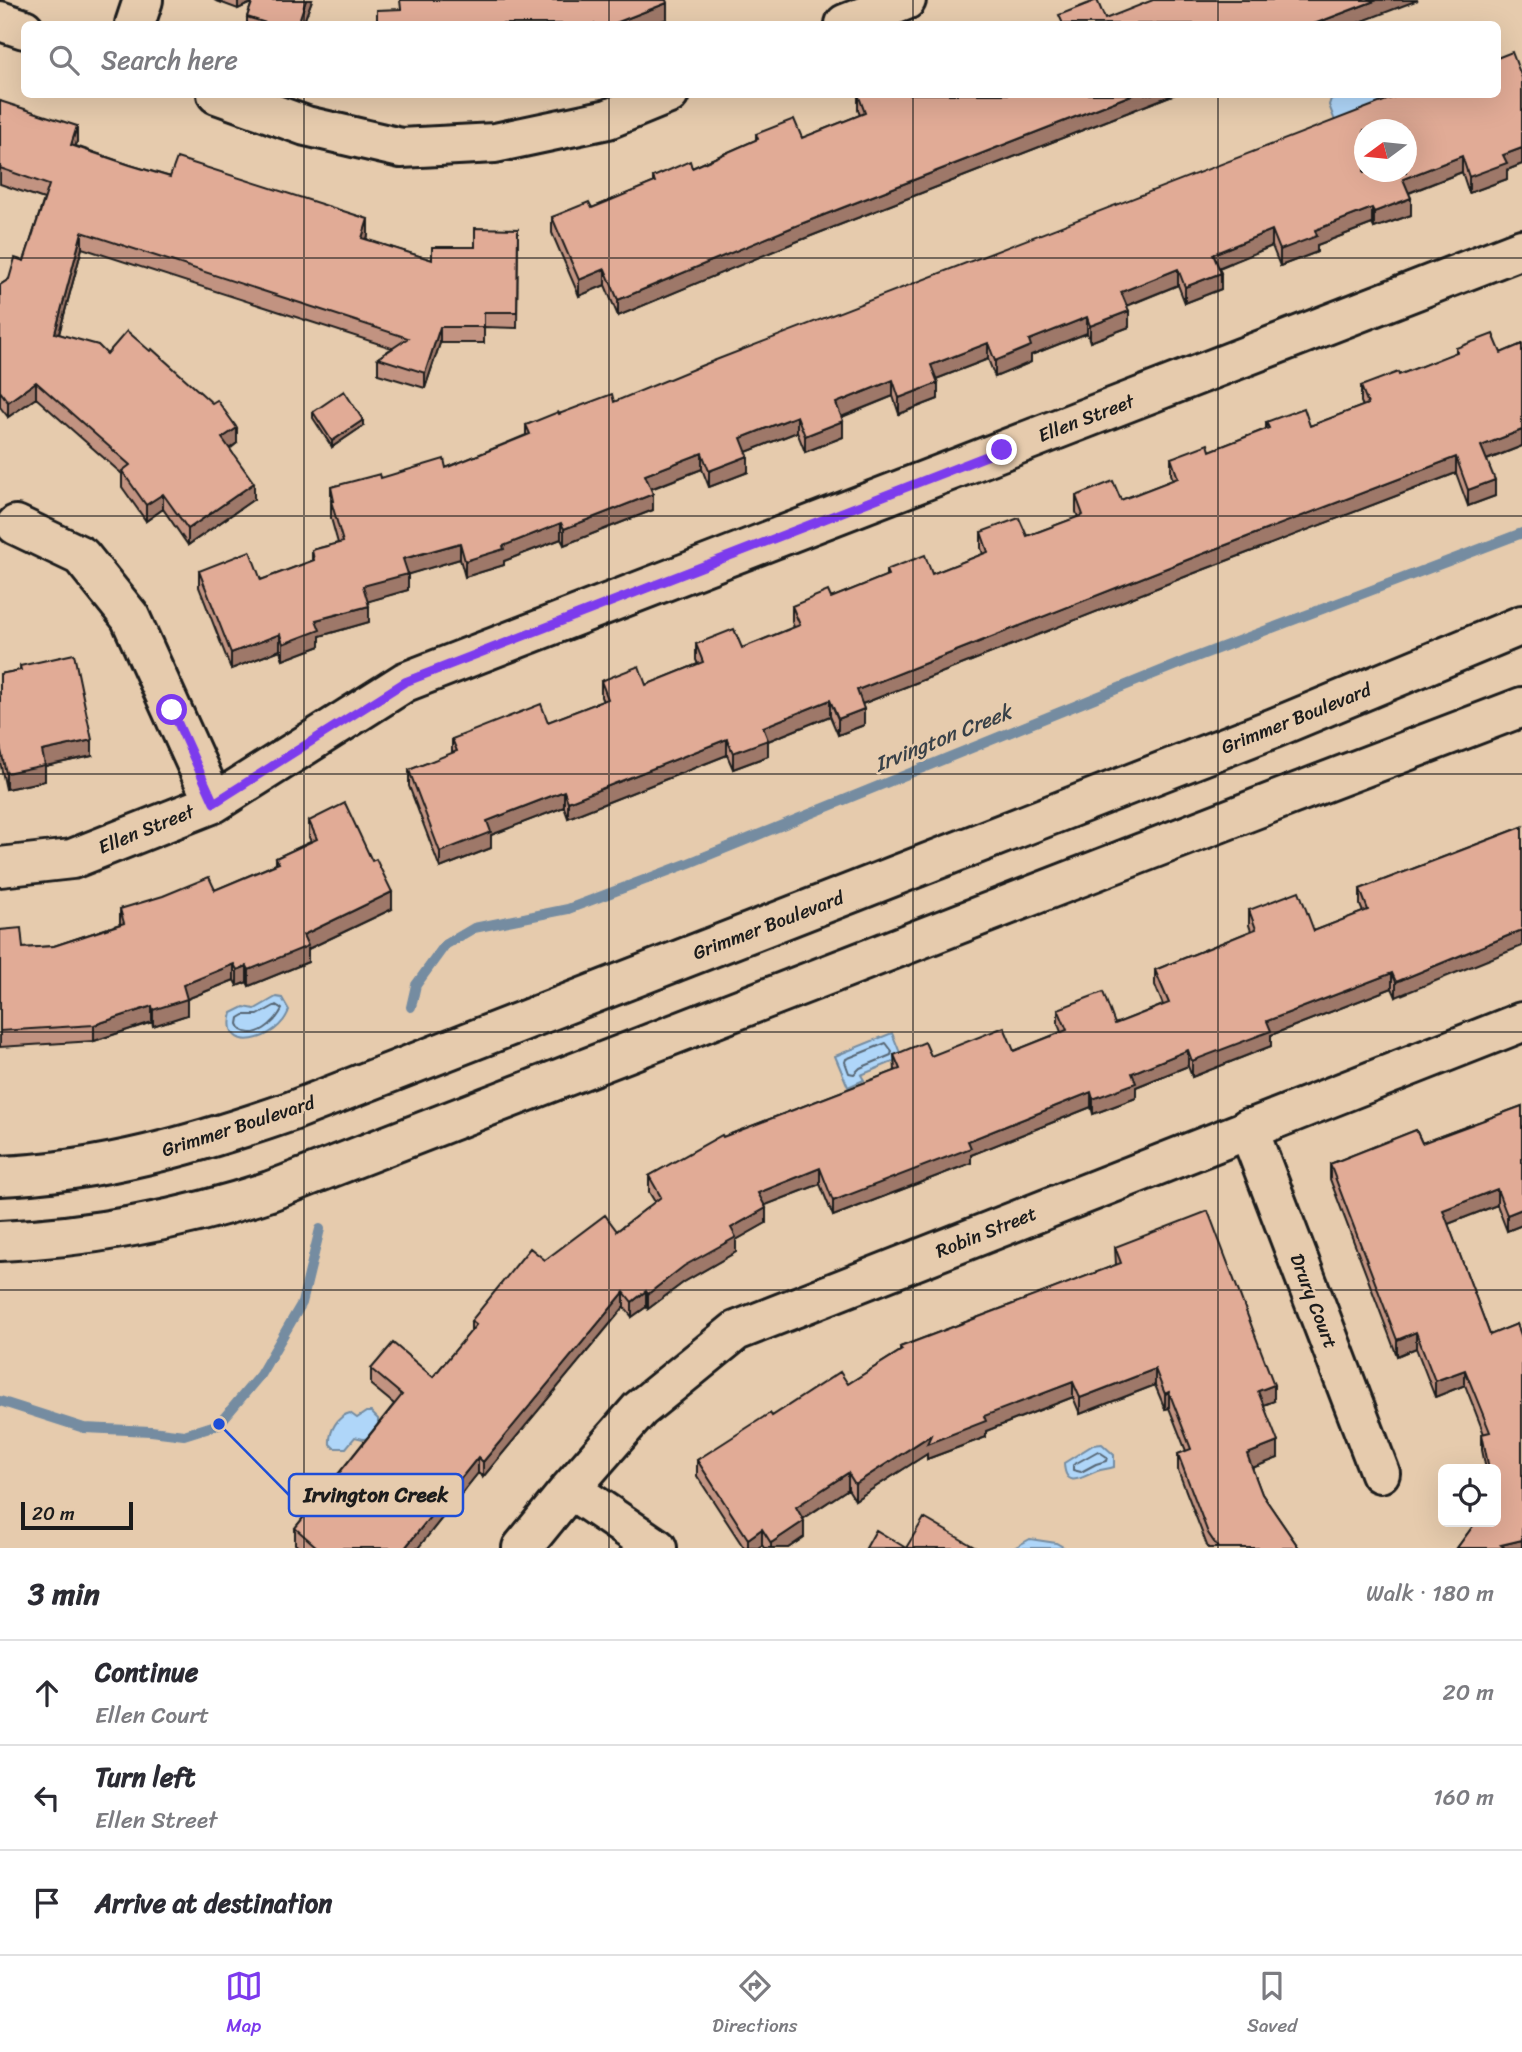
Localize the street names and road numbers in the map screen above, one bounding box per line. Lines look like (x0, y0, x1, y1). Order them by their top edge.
street label: Ellen Street (1033, 384, 1140, 452)
street label: Grimmer Boulevard (1216, 672, 1377, 763)
street label: Ellen Street (93, 794, 200, 863)
street label: Grimmer Boulevard (688, 881, 849, 969)
street label: Grimmer Boulevard (157, 1085, 320, 1166)
street label: Robin Street (930, 1197, 1042, 1267)
street label: Drury Court (1281, 1249, 1347, 1353)

